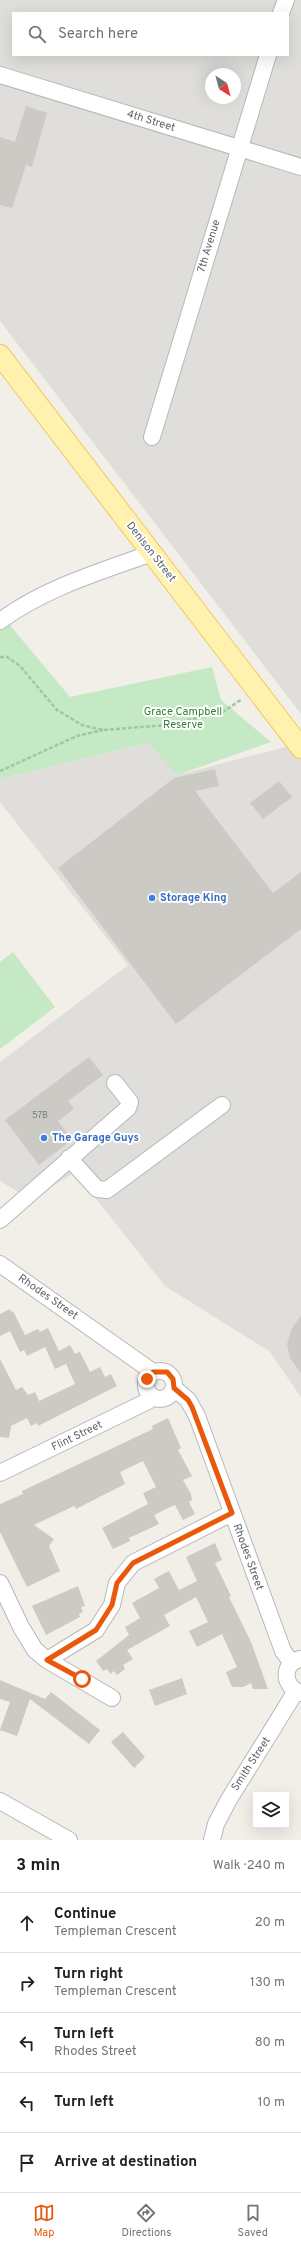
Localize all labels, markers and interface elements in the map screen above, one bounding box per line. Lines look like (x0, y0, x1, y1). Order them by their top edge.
search box (12, 12, 289, 56)
icon: search (26, 23, 48, 45)
text: Search here (58, 25, 138, 44)
north arrow (205, 68, 241, 104)
street label: 4th Street (125, 107, 177, 135)
street label: 7th Avenue (194, 218, 224, 274)
street label: Denison Street (123, 519, 179, 585)
park label: Grace Campbell Reserve (144, 705, 222, 732)
place label: Storage King (160, 891, 227, 905)
marker: Storage King (147, 893, 157, 903)
house number: 57B (32, 1110, 48, 1121)
place label: The Garage Guys (52, 1131, 139, 1145)
marker: The Garage Guys (39, 1133, 49, 1143)
street label: Rhodes Street (15, 1271, 81, 1323)
route end (138, 1370, 156, 1388)
street label: Flint Street (49, 1418, 105, 1454)
street label: Rhodes Street (229, 1522, 267, 1592)
route start (73, 1670, 91, 1688)
street label: Smith Street (228, 1734, 274, 1794)
map controls (253, 1792, 289, 1828)
button: layers (253, 1792, 289, 1828)
text: 3 min (16, 1855, 60, 1877)
text: Walk · 240 m (213, 1858, 285, 1874)
text: Continue (54, 1905, 116, 1924)
icon: ahead (16, 1912, 38, 1934)
text: 20 m (255, 1915, 285, 1931)
text: Templeman Crescent (54, 1924, 177, 1940)
text: Turn right (54, 1965, 123, 1984)
icon: right (16, 1972, 38, 1994)
text: 130 m (250, 1975, 285, 1991)
text: Templeman Crescent (54, 1984, 177, 2000)
text: Turn left (54, 2025, 114, 2044)
icon: left (16, 2032, 38, 2054)
text: 80 m (255, 2035, 285, 2051)
text: Rhodes Street (54, 2044, 137, 2060)
icon: left (16, 2092, 38, 2114)
text: Turn left (54, 2093, 114, 2112)
text: 10 m (258, 2095, 285, 2111)
icon: arrive (16, 2152, 38, 2174)
text: Arrive at destination (54, 2153, 197, 2172)
tab: Map (33, 2202, 55, 2240)
tab: Directions (121, 2202, 171, 2240)
tab: Saved (238, 2202, 268, 2240)

